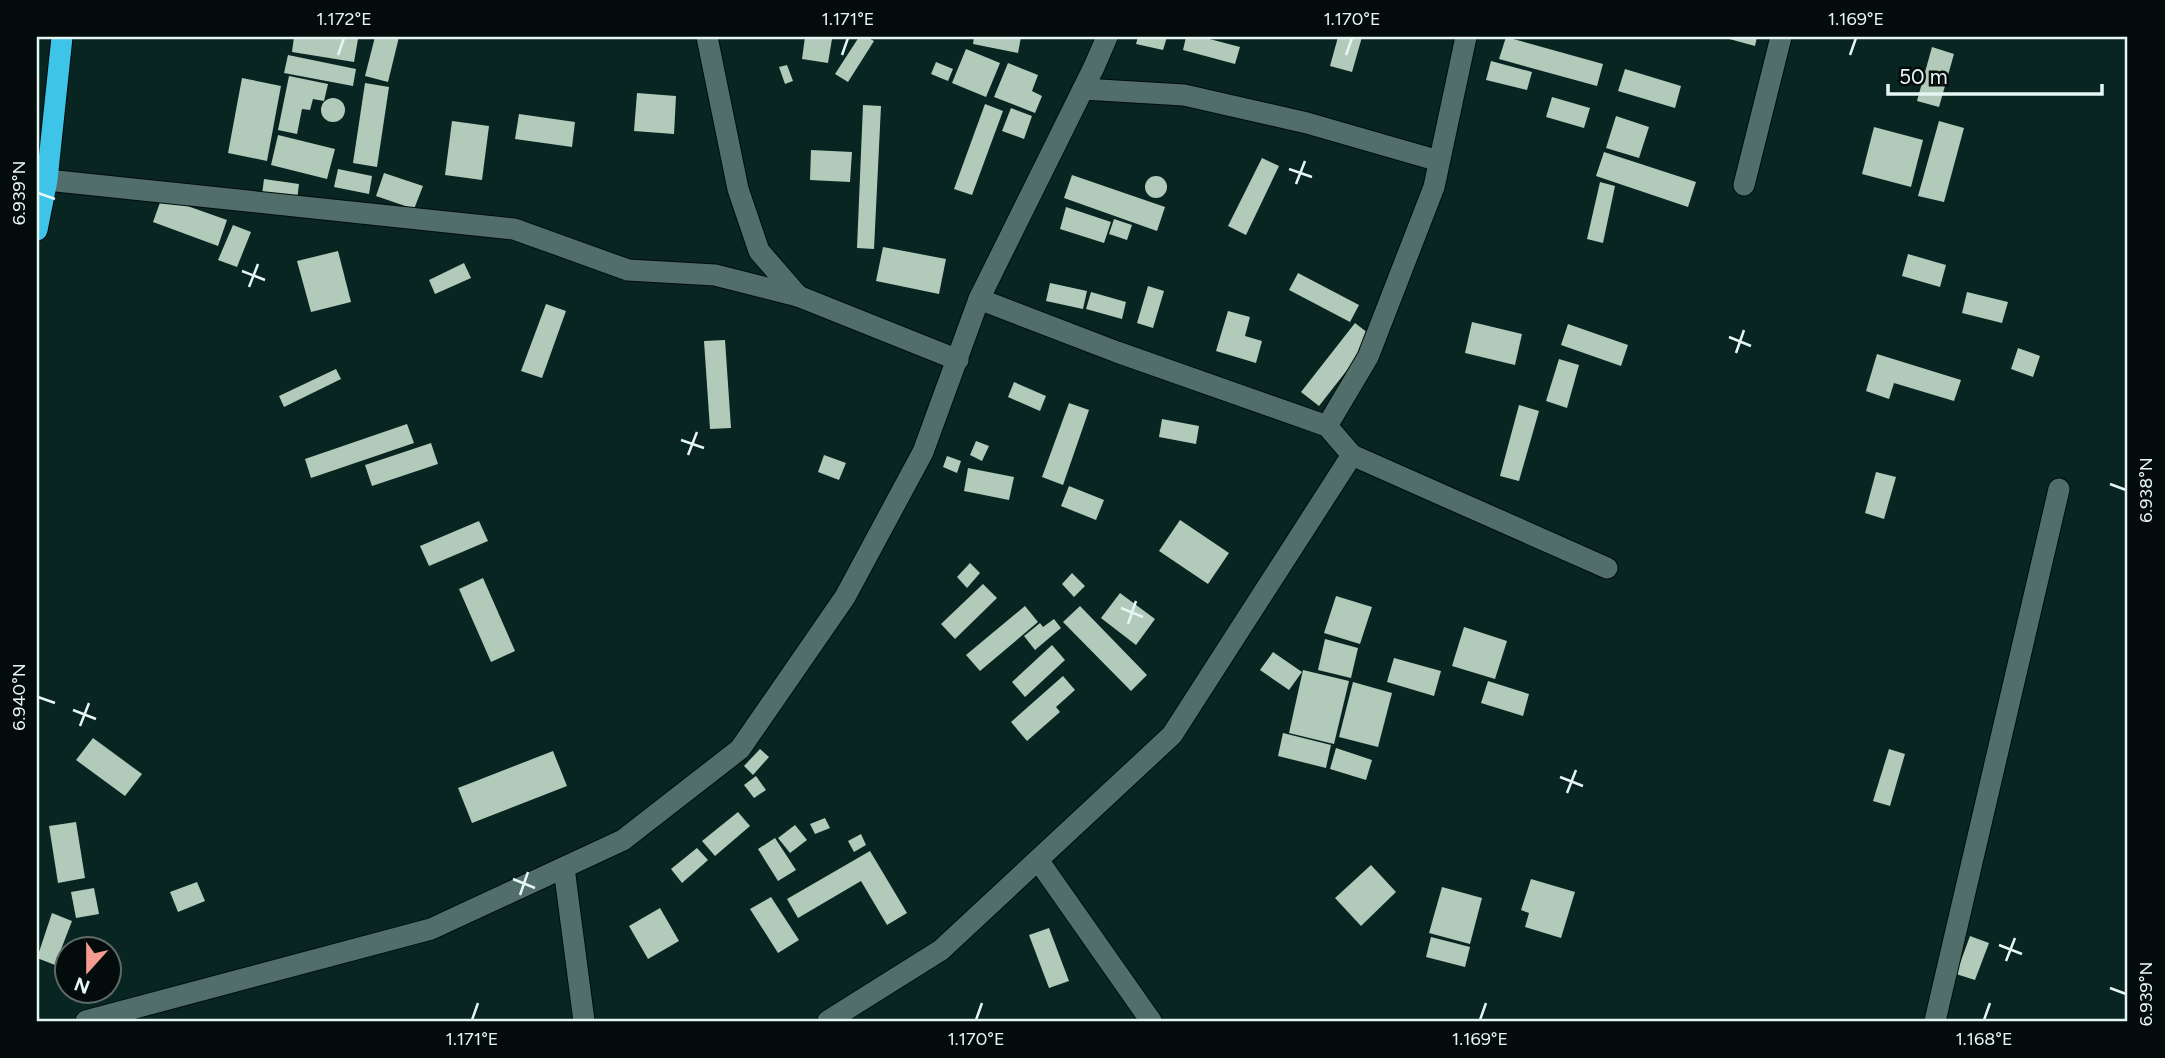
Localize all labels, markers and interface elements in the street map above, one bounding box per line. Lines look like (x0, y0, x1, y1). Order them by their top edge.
text: 1.172°E (316, 8, 372, 30)
text: 1.171°E (821, 8, 875, 30)
text: 1.170°E (1323, 8, 1381, 30)
text: 1.169°E (1828, 8, 1884, 30)
scale bar (1888, 52, 2102, 96)
text: 50 m (1899, 64, 1948, 89)
text: 6.939°N (8, 161, 30, 225)
text: 6.938°N (2135, 457, 2157, 523)
text: 6.940°N (8, 663, 30, 731)
north arrow (52, 936, 122, 1006)
text: 6.939°N (2135, 962, 2157, 1026)
text: N (71, 972, 93, 999)
text: 1.171°E (445, 1028, 499, 1050)
text: 1.170°E (947, 1028, 1005, 1050)
text: 1.169°E (1452, 1028, 1508, 1050)
text: 1.168°E (1955, 1028, 2013, 1050)

